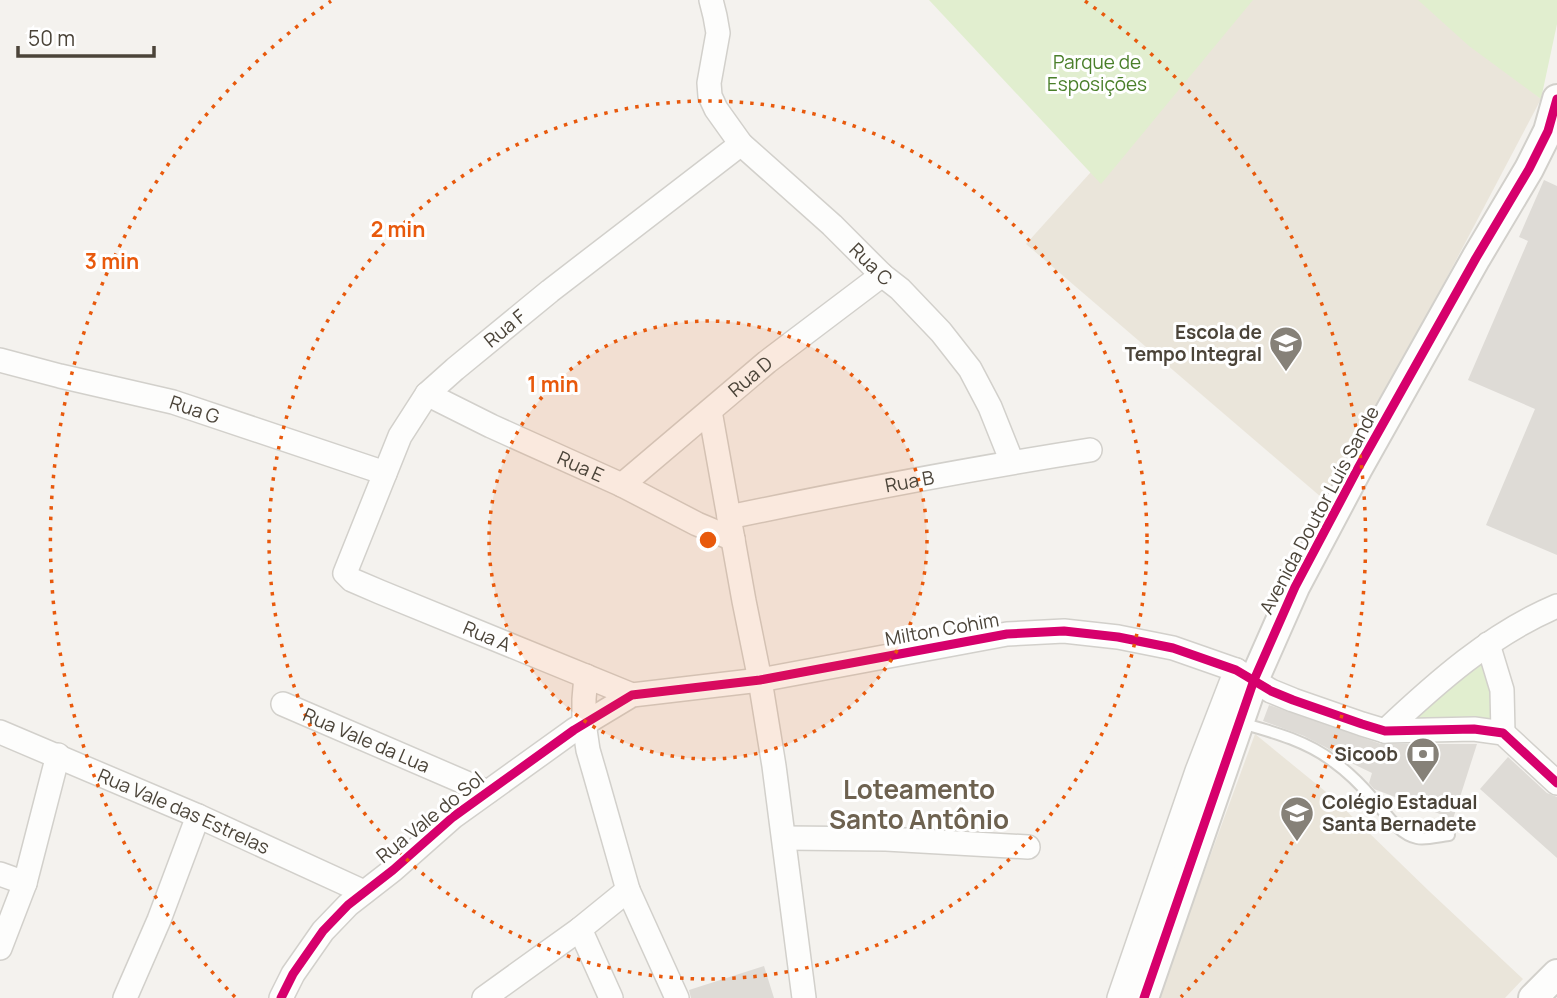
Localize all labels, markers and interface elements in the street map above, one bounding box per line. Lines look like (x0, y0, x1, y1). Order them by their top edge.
scale bar (18, 14, 154, 58)
text: 50 m (28, 24, 75, 52)
park label: Parque de Esposições (1047, 49, 1147, 97)
text: 2 min (371, 215, 425, 243)
street label: Rua C (844, 237, 898, 292)
text: 3 min (85, 247, 139, 275)
street label: Rua F (478, 303, 532, 353)
place label: Escola de Tempo Integral (1125, 319, 1262, 367)
school or university icon: Escola de Tempo Integral (1267, 324, 1305, 373)
street label: Rua D (722, 350, 778, 403)
text: 1 min (527, 370, 579, 398)
street label: Rua G (166, 389, 223, 430)
street label: Avenida Doutor Luís Sande (1253, 401, 1385, 619)
street label: Rua E (553, 445, 608, 488)
street label: Rua B (883, 464, 936, 499)
centre of rings (696, 528, 720, 552)
street label: Milton Cohim (883, 606, 1001, 652)
street label: Rua A (459, 614, 515, 658)
street label: Rua Vale da Lua (299, 701, 434, 779)
bank icon: Sicoob (1404, 735, 1442, 784)
place label: Sicoob (1334, 741, 1398, 767)
street label: Rua Vale das Estrelas (94, 762, 274, 860)
street label: Rua Vale do Sol (371, 765, 489, 869)
district label: Loteamento Santo Antônio (829, 771, 1009, 837)
place label: Colégio Estadual Santa Bernadete (1322, 789, 1478, 837)
school or university icon: Colégio Estadual Santa Bernadete (1278, 794, 1316, 843)

